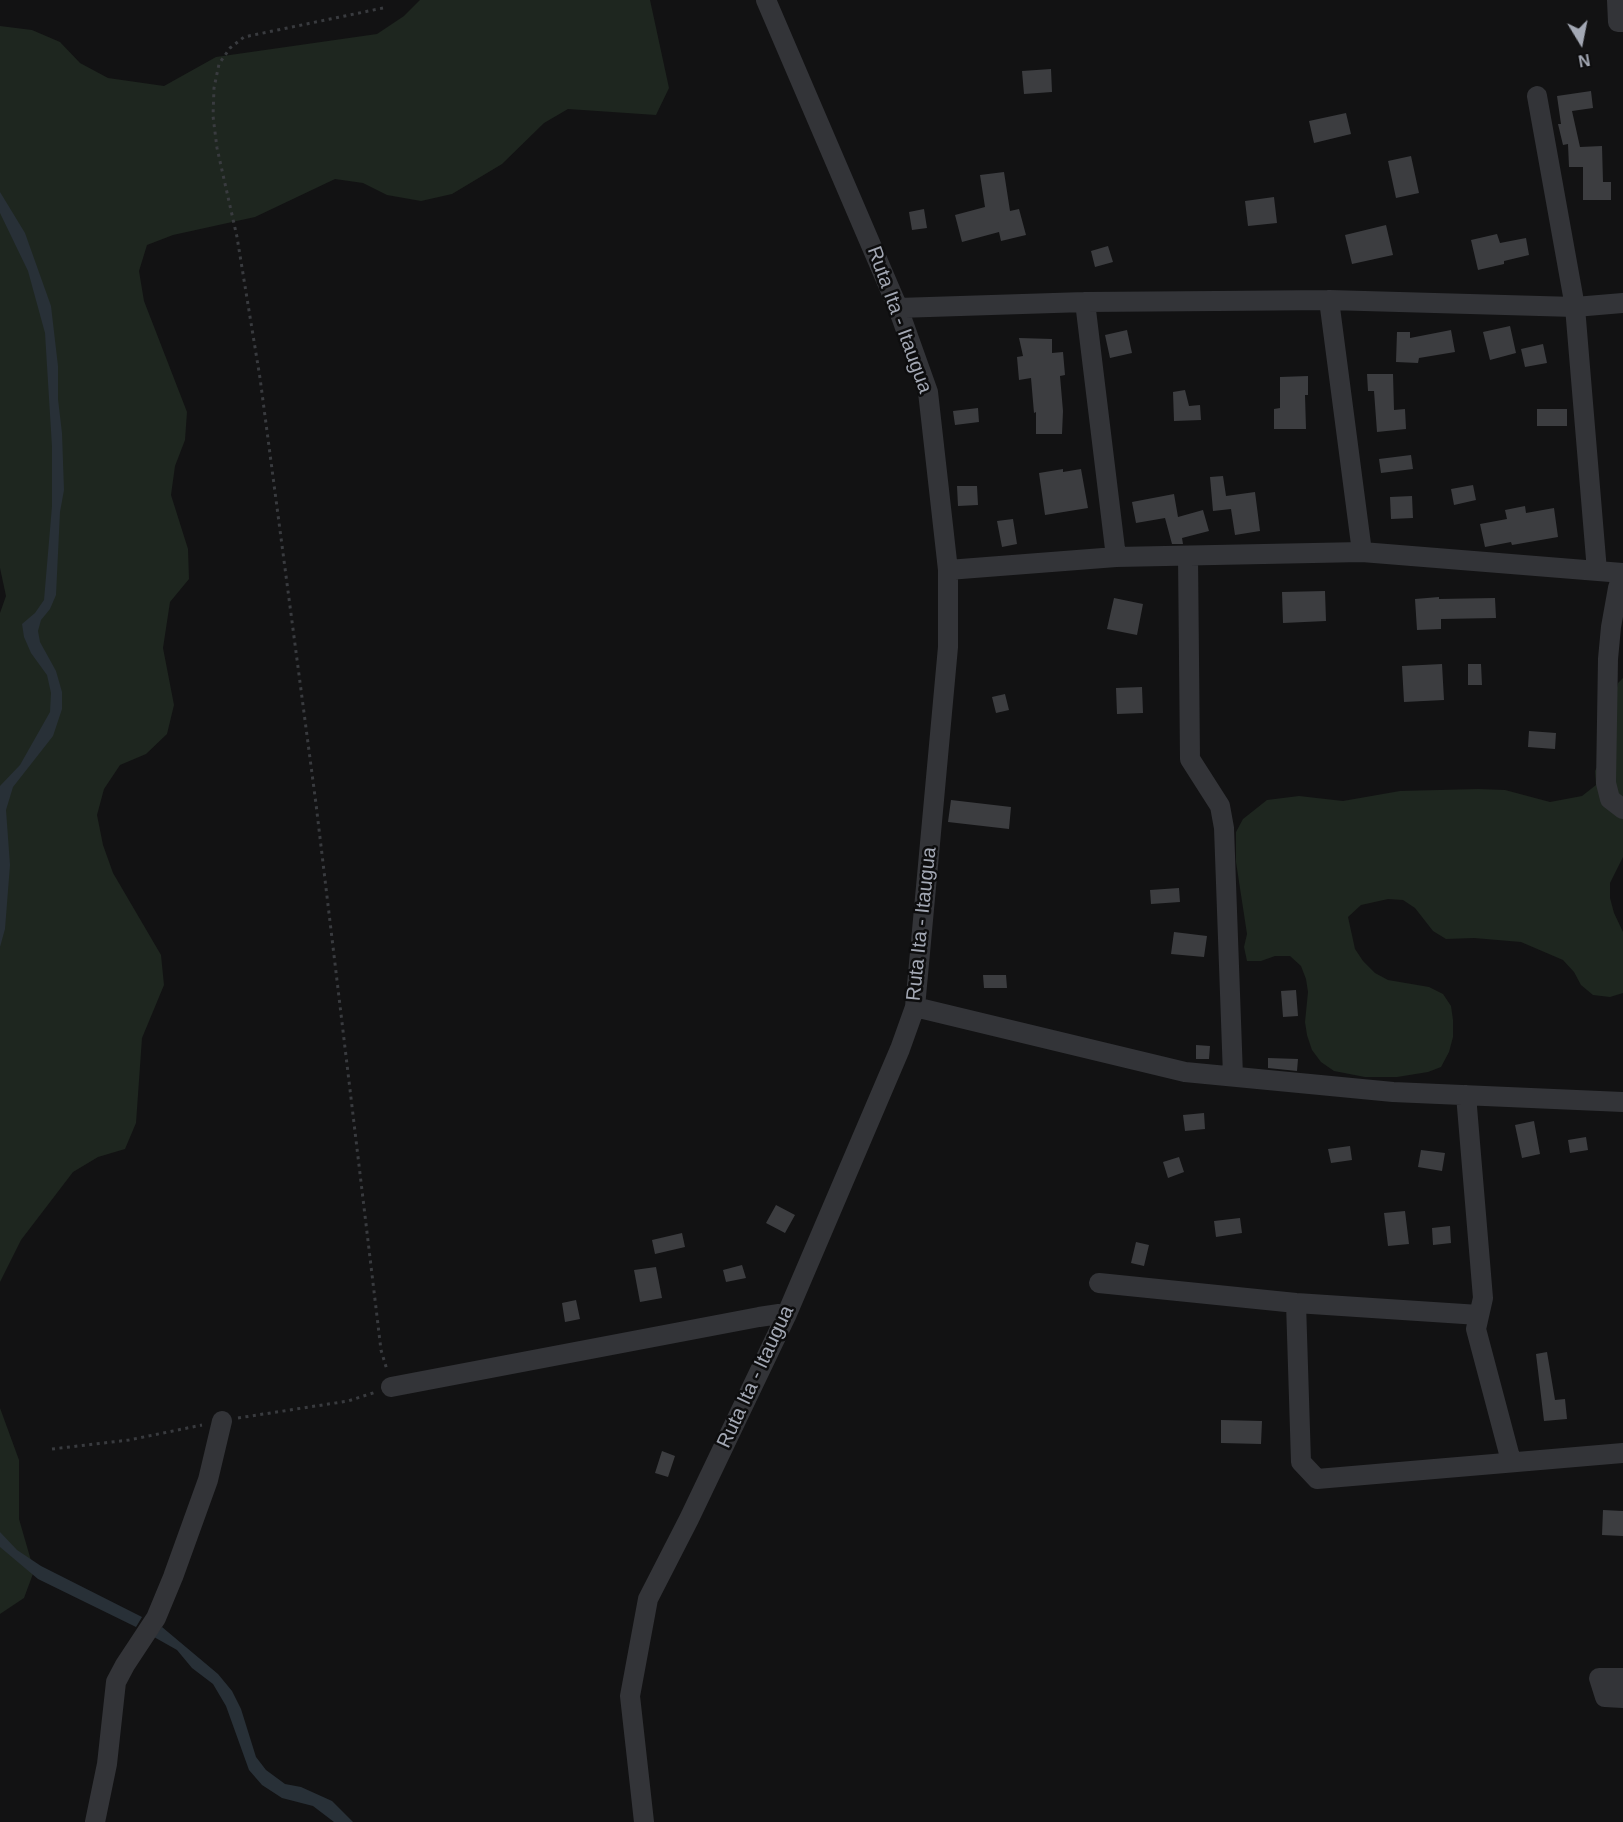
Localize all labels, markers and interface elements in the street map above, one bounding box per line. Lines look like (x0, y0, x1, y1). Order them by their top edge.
north arrow (1551, 12, 1611, 72)
text: N (1577, 51, 1591, 70)
street label: Ruta Ita - Itaugua (861, 243, 937, 397)
street label: Ruta Ita - Itaugua (902, 846, 942, 1002)
street label: Ruta Ita - Itaugua (712, 1302, 800, 1452)

